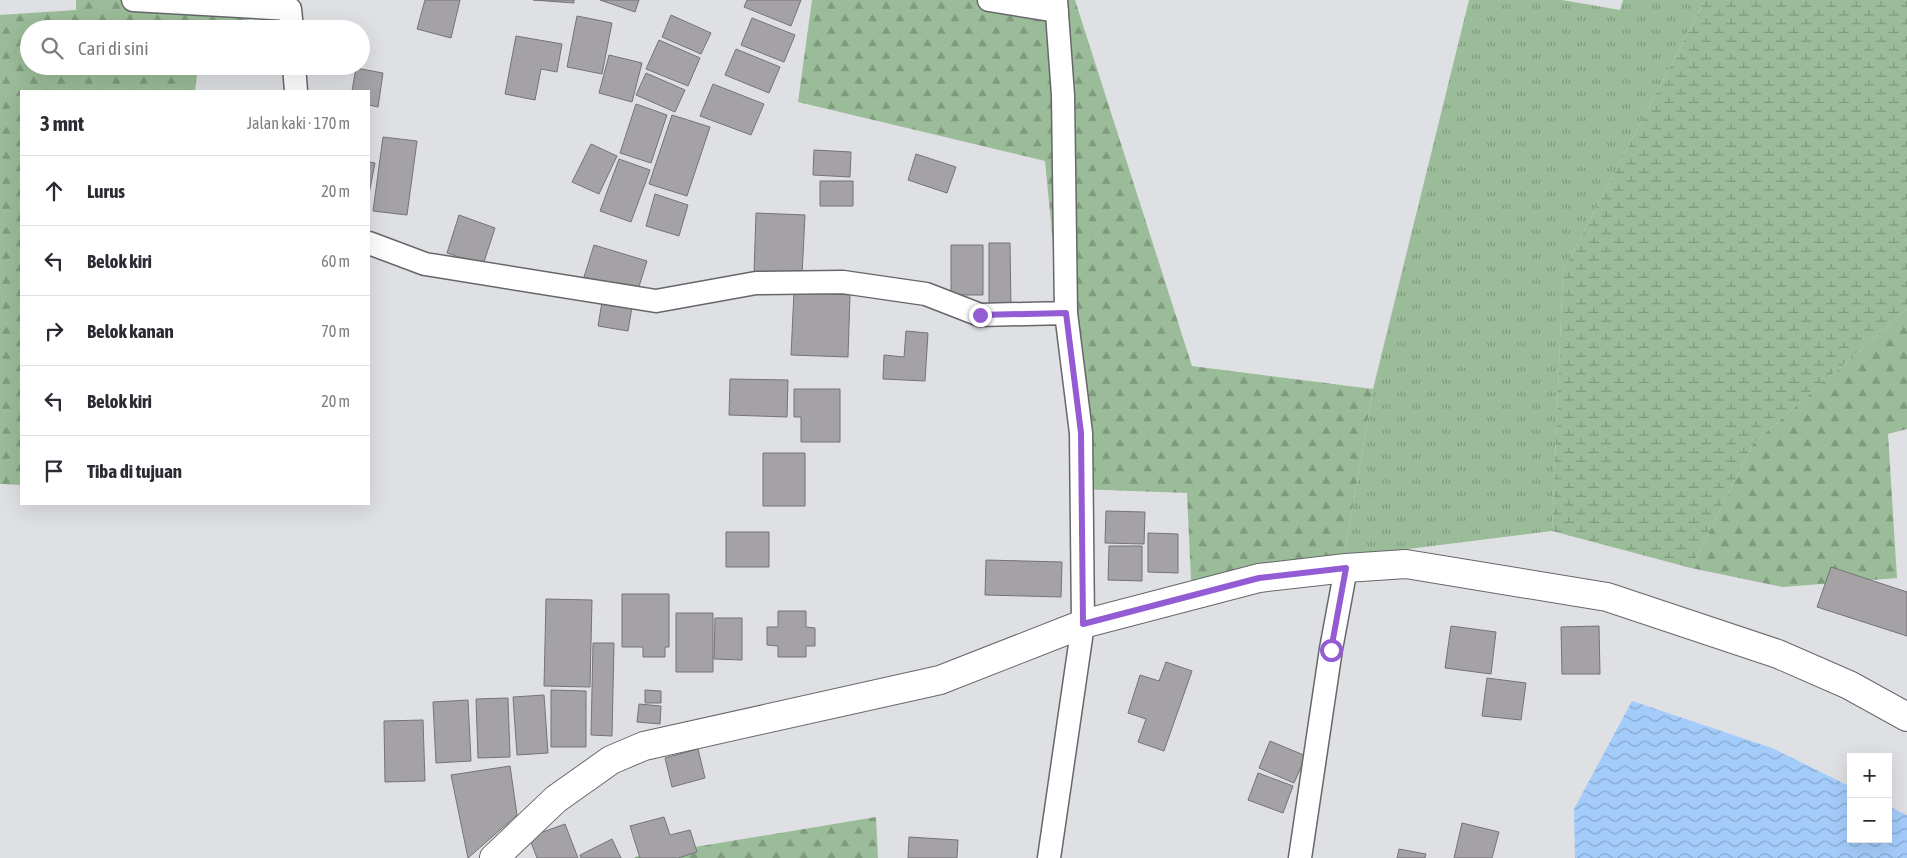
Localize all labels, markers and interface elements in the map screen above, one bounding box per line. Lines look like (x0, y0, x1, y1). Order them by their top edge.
search box (20, 20, 370, 75)
icon: search (38, 34, 66, 62)
text: Cari di sini (78, 37, 149, 59)
text: 3 mnt (40, 111, 84, 135)
text: Jalan kaki · 170 m (247, 114, 350, 132)
icon: ahead (40, 177, 68, 205)
text: Lurus (87, 180, 125, 202)
text: 20 m (321, 182, 350, 200)
icon: left (40, 247, 68, 275)
text: Belok kiri (87, 250, 152, 272)
text: 60 m (321, 252, 350, 270)
route end (969, 304, 992, 327)
icon: right (40, 317, 68, 345)
text: Belok kanan (87, 320, 174, 342)
text: 70 m (321, 322, 350, 340)
icon: left (40, 387, 68, 415)
text: Belok kiri (87, 390, 152, 412)
text: 20 m (321, 392, 350, 410)
icon: arrive (40, 457, 68, 485)
text: Tiba di tujuan (87, 460, 182, 482)
route start (1320, 639, 1343, 662)
map controls (1847, 753, 1892, 843)
button: + (1847, 753, 1892, 798)
button: − (1847, 798, 1892, 843)

